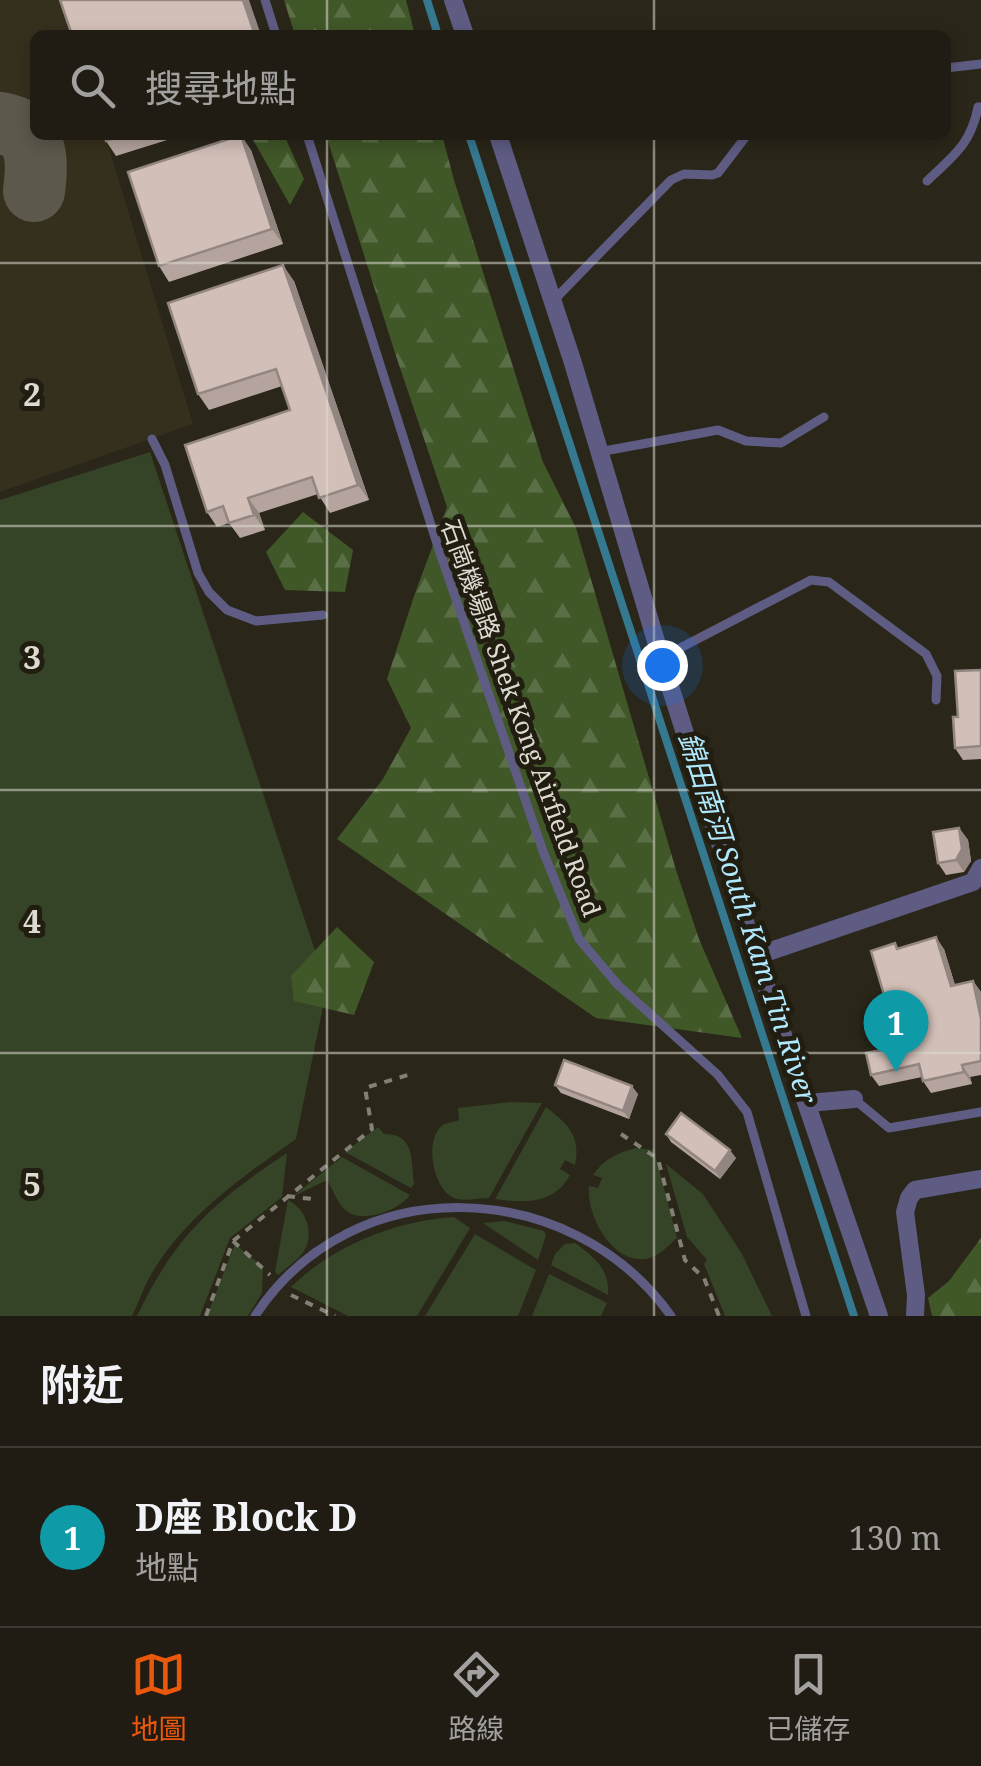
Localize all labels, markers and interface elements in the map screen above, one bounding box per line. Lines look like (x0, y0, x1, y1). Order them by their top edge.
search box (30, 30, 951, 140)
icon: search (65, 58, 120, 113)
text: 搜尋地點 (145, 61, 297, 113)
text: 2 (23, 372, 41, 415)
street label: 石崗機場路 Shek Kong Airfield Road (434, 514, 610, 921)
text: 3 (23, 635, 41, 678)
your location (637, 640, 688, 691)
water label: 錦田南河 South Kam Tin River (671, 727, 827, 1109)
text: 4 (23, 899, 41, 942)
pin: 1 (864, 990, 928, 1072)
text: 5 (23, 1162, 41, 1205)
text: 附近 (40, 1355, 124, 1412)
text: D座 Block D (135, 1490, 358, 1542)
text: 1 (63, 1516, 82, 1559)
text: 130 m (849, 1516, 941, 1559)
text: 地點 (135, 1545, 199, 1588)
tab: 地圖 (131, 1647, 187, 1747)
tab: 路線 (448, 1647, 504, 1747)
tab: 已儲存 (766, 1647, 850, 1747)

